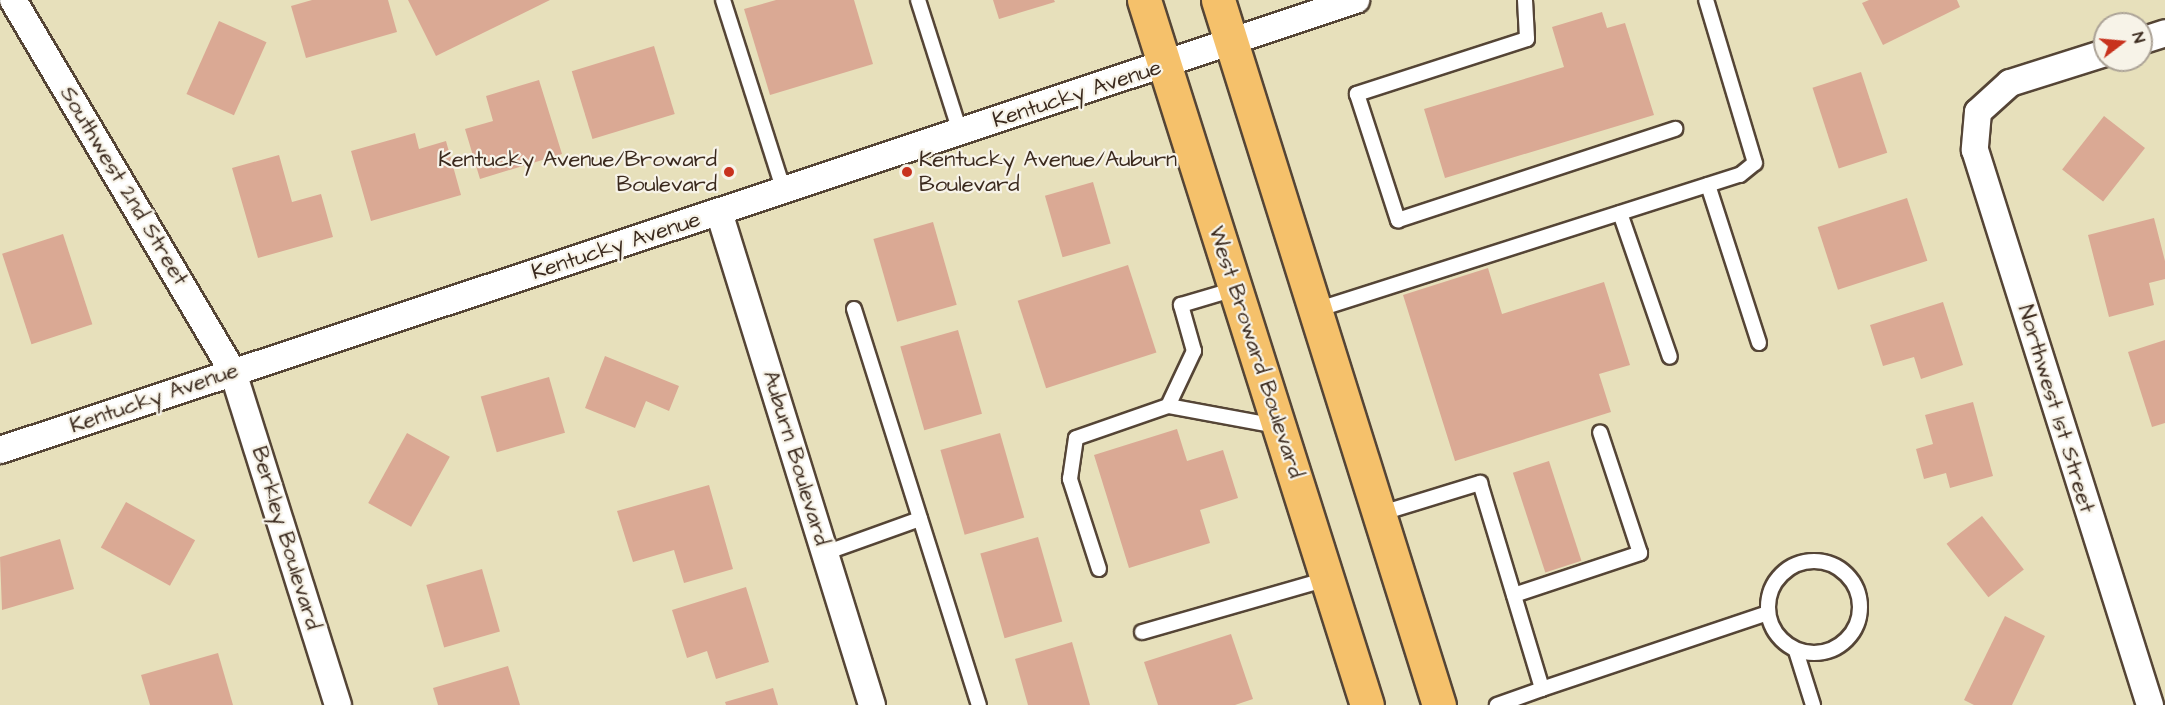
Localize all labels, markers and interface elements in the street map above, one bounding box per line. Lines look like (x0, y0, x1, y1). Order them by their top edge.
north arrow (2093, 12, 2153, 72)
text: N (2126, 30, 2150, 45)
street label: Kentucky Avenue (989, 54, 1165, 134)
street label: Southwest 2nd Street (54, 82, 194, 290)
place label: Kentucky Avenue/Broward Boulevard (438, 146, 717, 198)
place label: Kentucky Avenue/Auburn Boulevard (919, 146, 1177, 198)
marker: Kentucky Avenue/Broward Boulevard (722, 165, 736, 179)
marker: Kentucky Avenue/Auburn Boulevard (900, 165, 914, 179)
street label: Kentucky Avenue (528, 206, 704, 286)
street label: West Broward Boulevard (1203, 223, 1309, 481)
street label: Northwest 1st Street (2012, 302, 2100, 516)
street label: Kentucky Avenue (66, 357, 242, 439)
street label: Auburn Boulevard (757, 367, 835, 549)
street label: Berkley Boulevard (246, 443, 326, 633)

